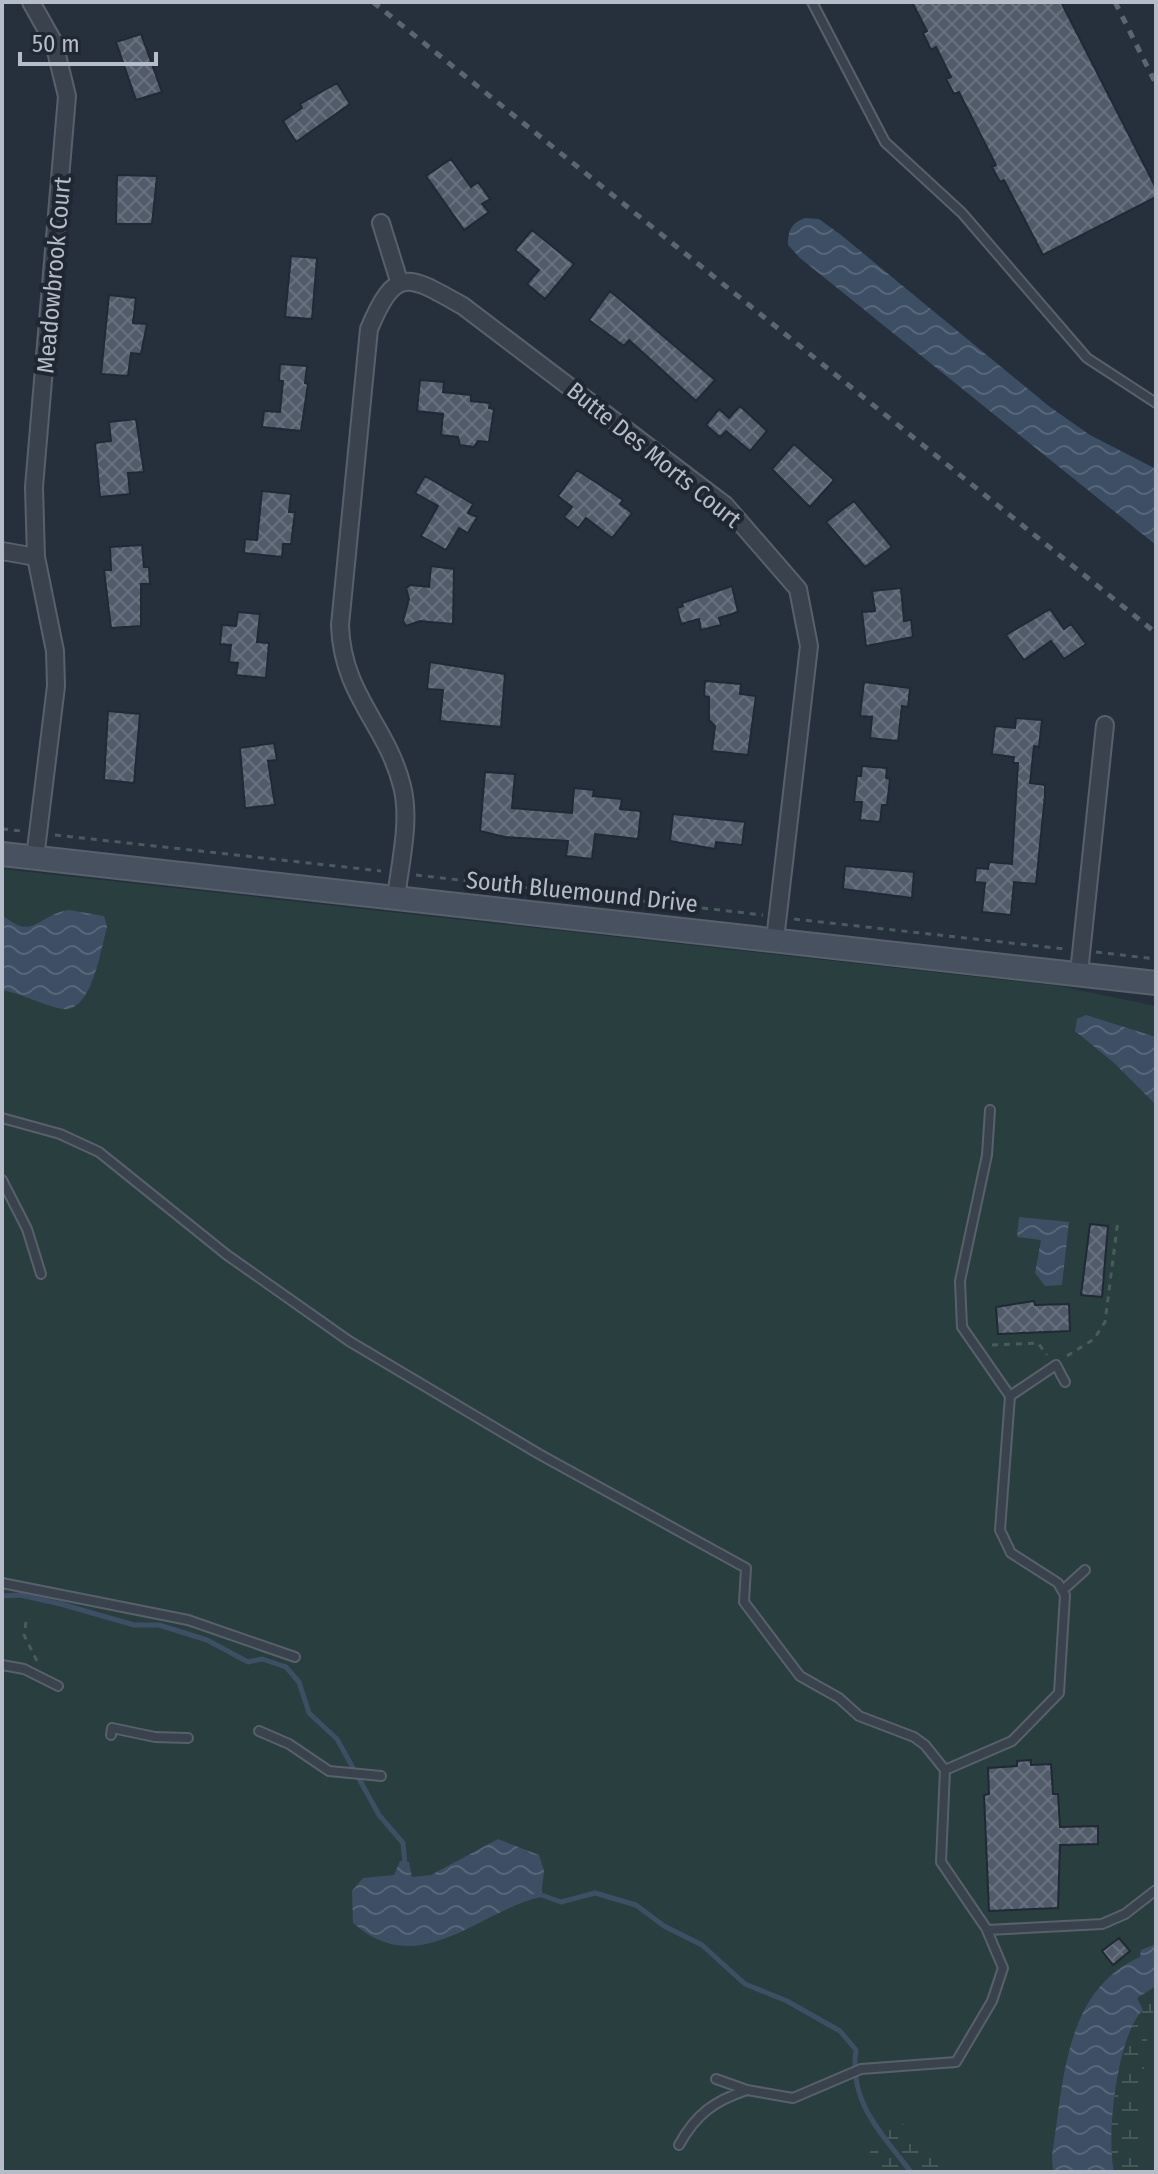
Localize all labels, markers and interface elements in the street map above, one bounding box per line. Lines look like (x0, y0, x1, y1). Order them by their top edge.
scale bar (20, 16, 156, 66)
text: 50 m (32, 30, 80, 58)
street label: Meadowbrook Court (31, 175, 77, 375)
street label: Butte Des Morts Court (562, 376, 747, 534)
street label: South Bluemound Drive (465, 866, 699, 918)

